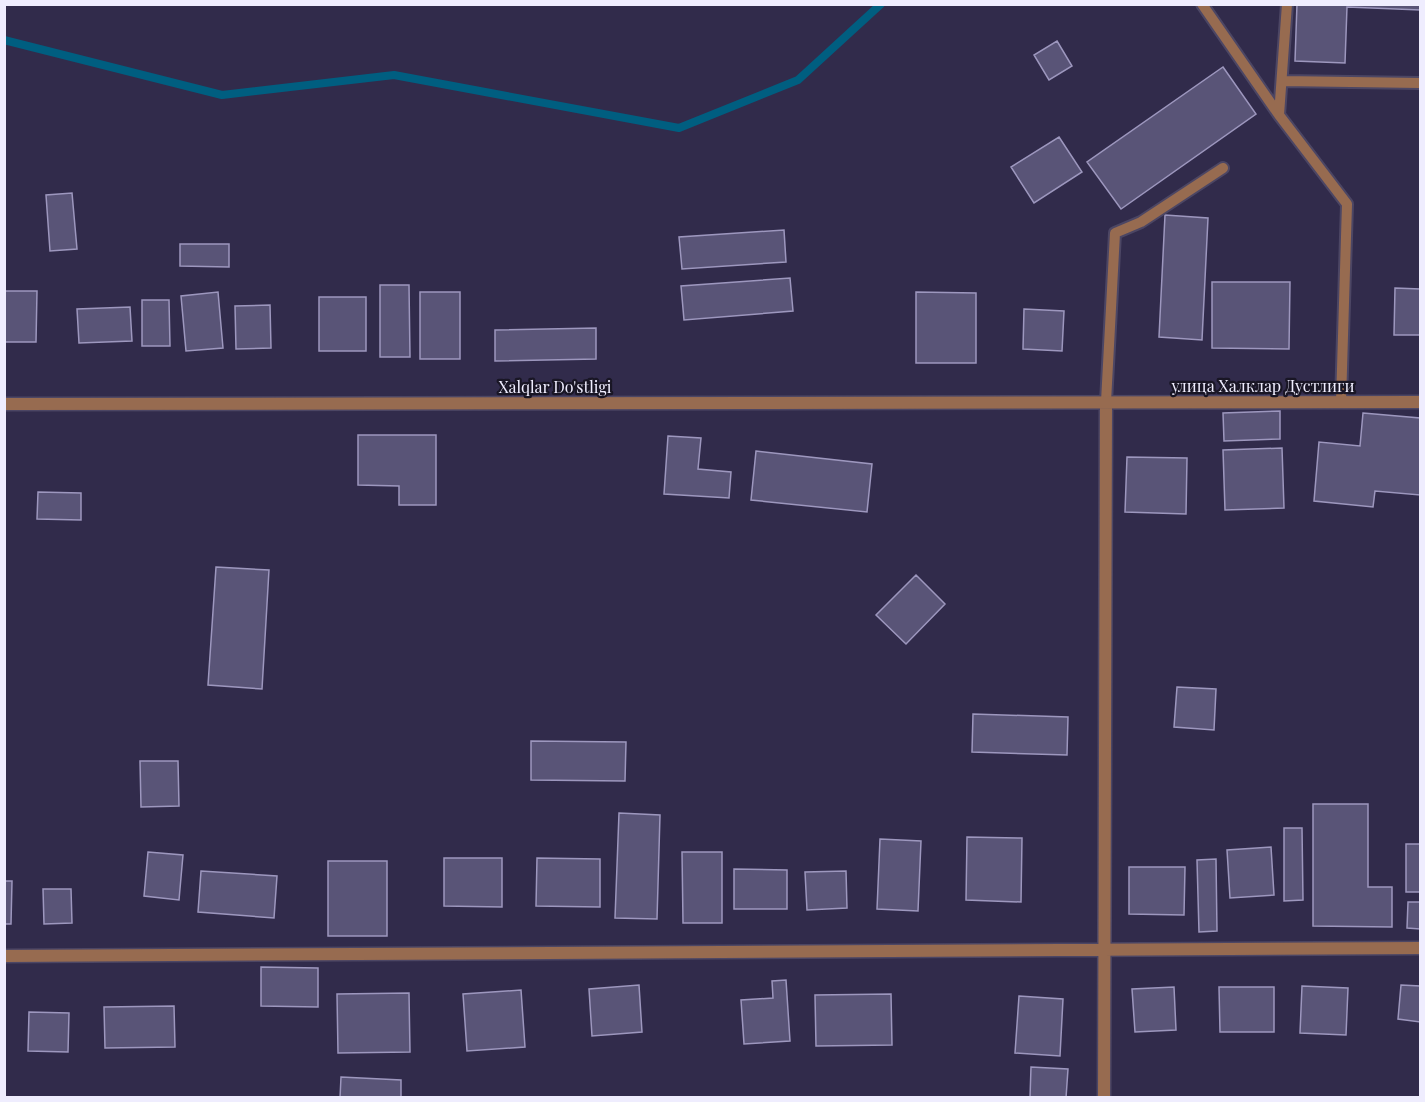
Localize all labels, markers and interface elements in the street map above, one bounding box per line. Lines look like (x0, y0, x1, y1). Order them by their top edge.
street label: улица Халклар Дустлиги (1170, 375, 1355, 396)
street label: Xalqlar Do'stligi (498, 376, 612, 397)

